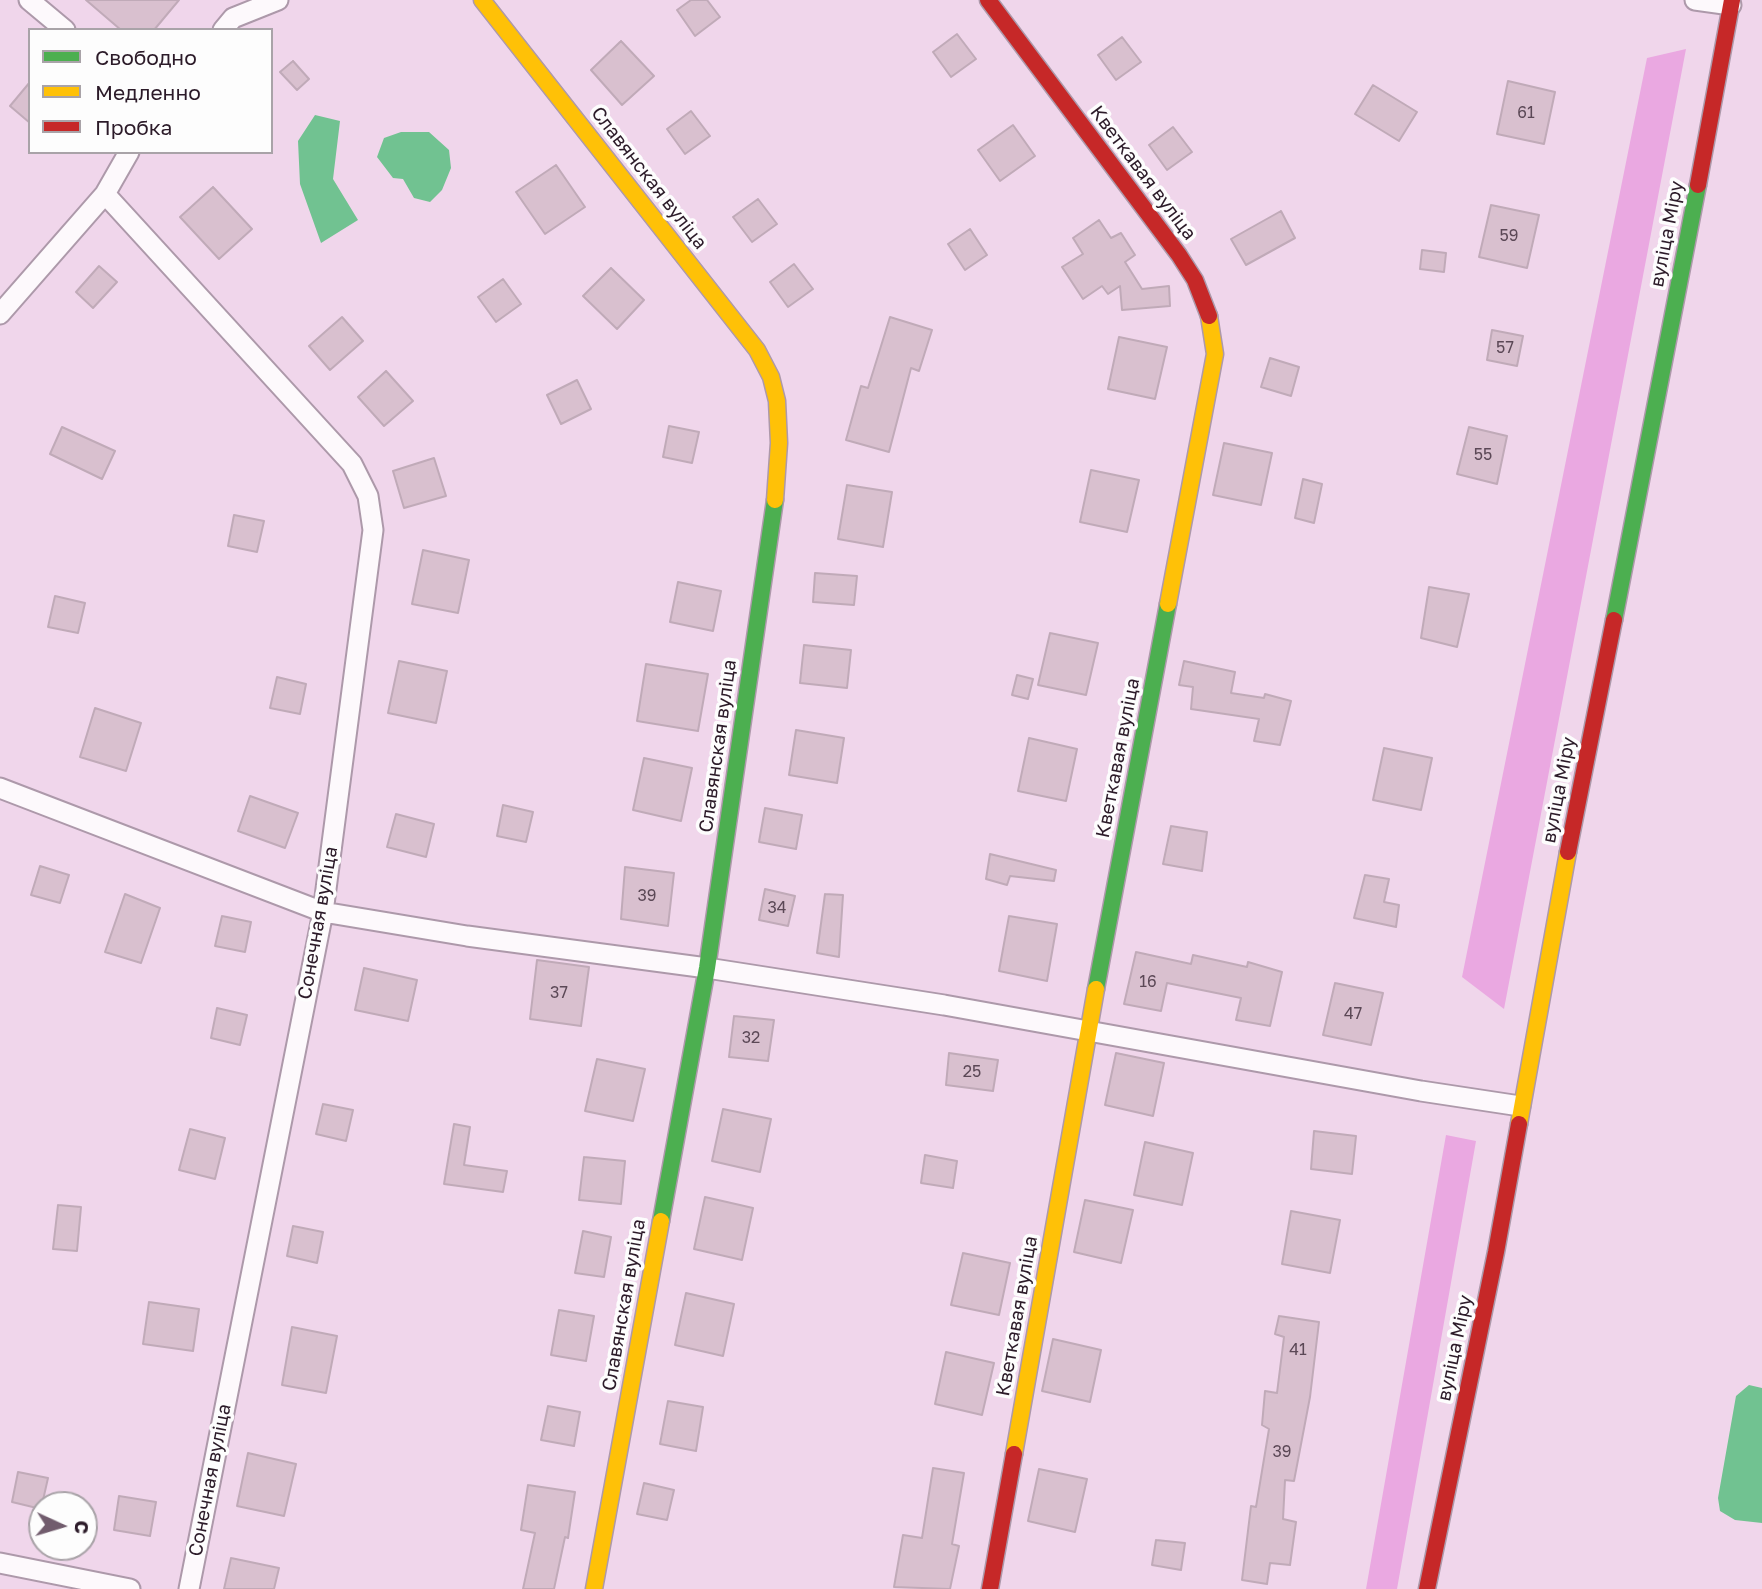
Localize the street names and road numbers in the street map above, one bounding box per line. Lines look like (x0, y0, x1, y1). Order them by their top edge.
street label: Кветкавая вуліца (1085, 101, 1201, 245)
street label: Славянская вуліца (586, 102, 712, 254)
street label: вуліца Міру (1646, 179, 1688, 289)
street label: Славянская вуліца (695, 658, 741, 834)
street label: Кветкавая вуліца (1091, 676, 1145, 840)
street label: вуліца Міру (1538, 735, 1580, 845)
street label: Сонечная вуліца (293, 845, 343, 1001)
street label: Славянская вуліца (598, 1217, 650, 1393)
street label: Кветкавая вуліца (992, 1234, 1042, 1398)
street label: вуліца Міру (1433, 1293, 1477, 1403)
street label: Сонечная вуліца (184, 1402, 236, 1558)

